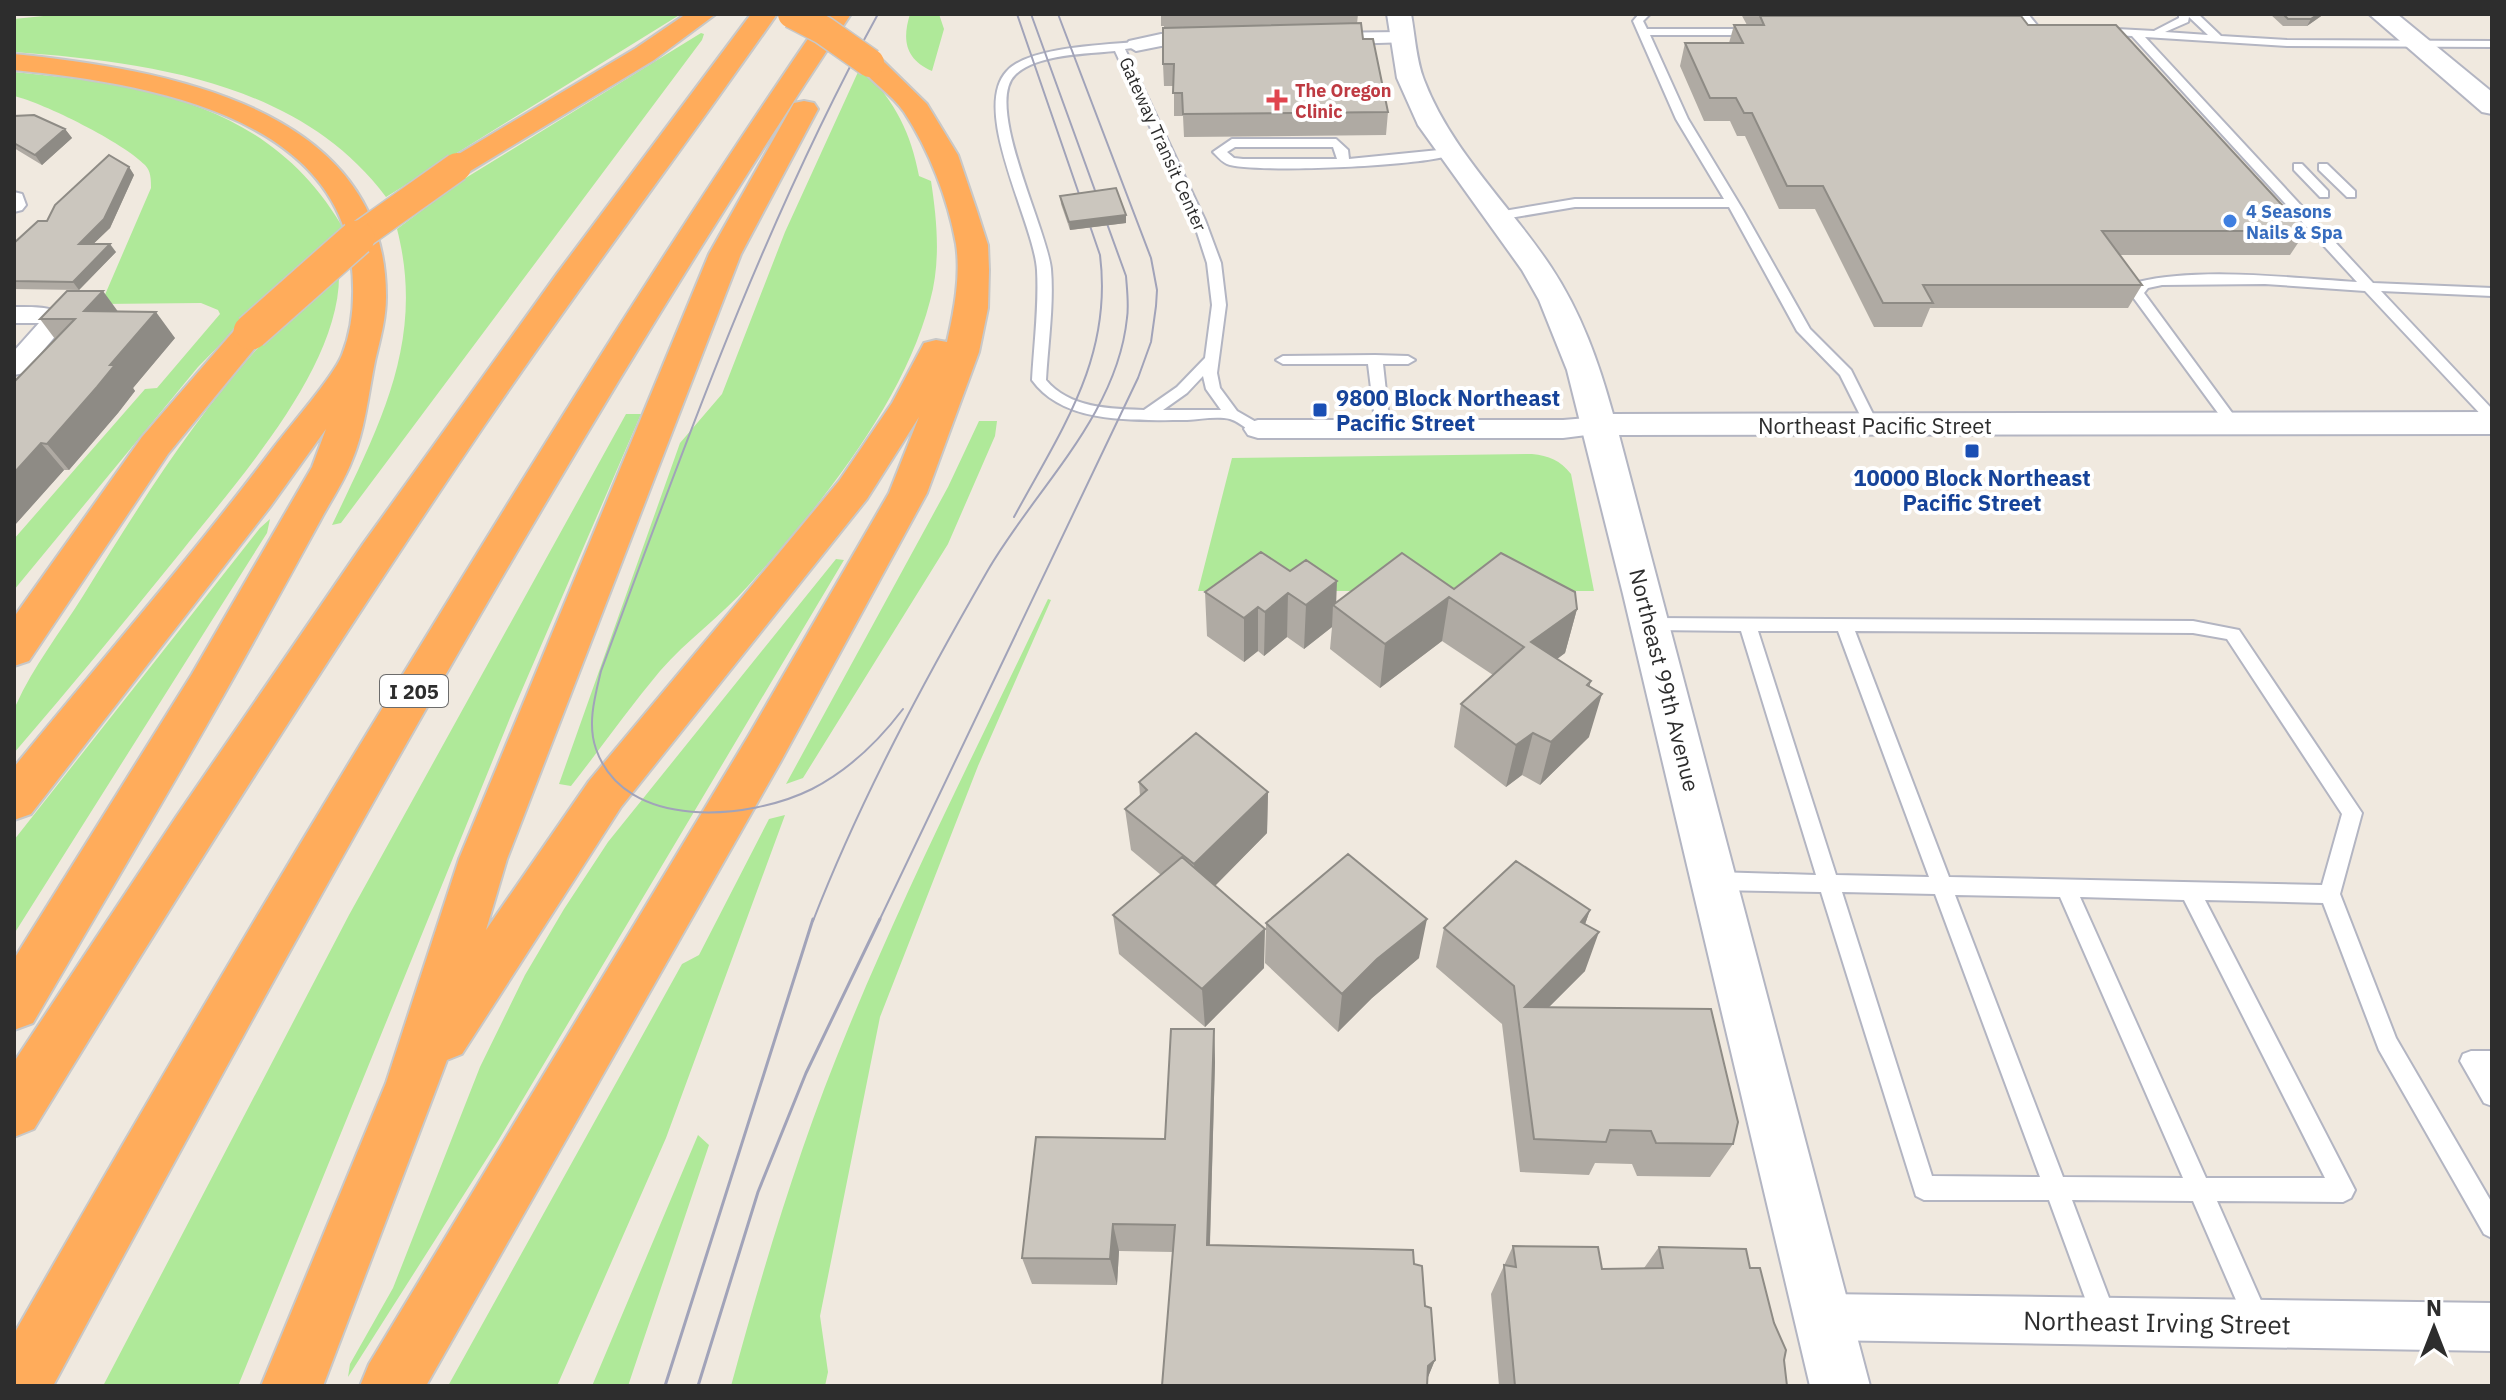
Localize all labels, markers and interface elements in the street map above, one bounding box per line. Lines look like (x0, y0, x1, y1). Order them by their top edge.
street label: Gateway Transit Center (1114, 53, 1212, 235)
place label: The Oregon Clinic (1295, 79, 1391, 123)
marker: The Oregon Clinic (1266, 89, 1288, 111)
place label: 4 Seasons Nails & Spa (2246, 200, 2343, 244)
marker: 4 Seasons Nails & Spa (2221, 212, 2239, 230)
place label: 9800 Block Northeast Pacific Street (1336, 383, 1560, 437)
marker: 9800 Block Northeast Pacific Street (1311, 401, 1329, 419)
street label: Northeast Pacific Street (1758, 411, 1992, 440)
marker: 10000 Block Northeast Pacific Street (1963, 442, 1981, 460)
place label: 10000 Block Northeast Pacific Street (1853, 463, 2091, 517)
street label: Northeast 99th Avenue (1623, 565, 1707, 795)
road number: I 205 (380, 675, 448, 707)
north arrow (2394, 1288, 2474, 1368)
text: N (2426, 1293, 2442, 1322)
street label: Northeast Irving Street (2023, 1303, 2291, 1341)

